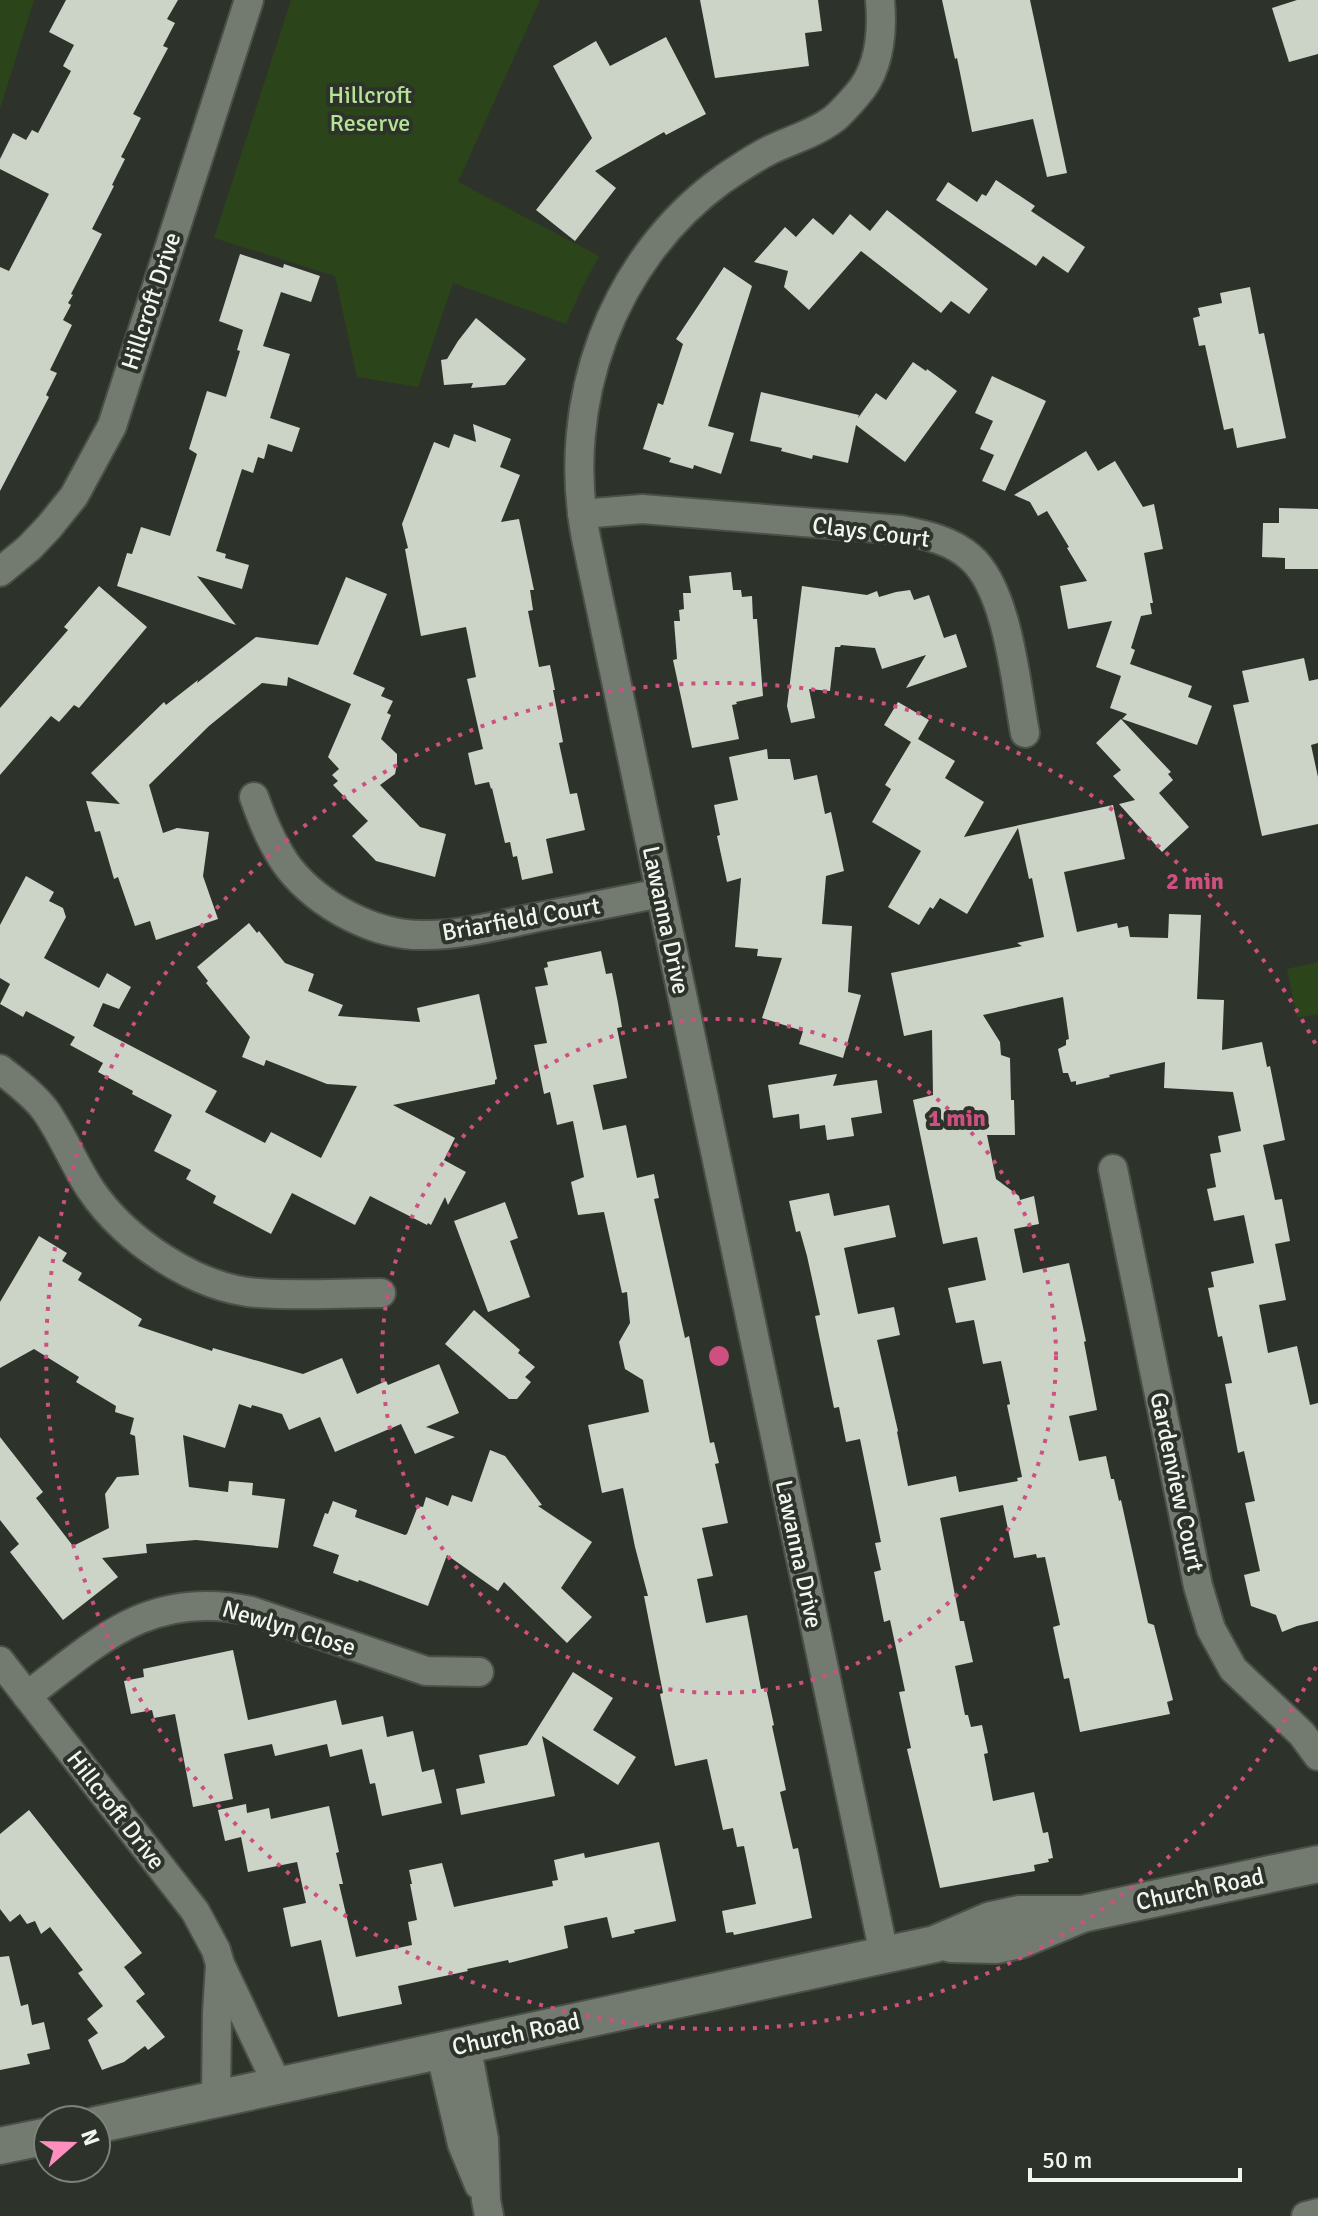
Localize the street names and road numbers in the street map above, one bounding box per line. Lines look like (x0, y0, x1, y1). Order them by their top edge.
street label: Hillcroft Drive (115, 228, 187, 374)
street label: Clays Court (811, 510, 931, 554)
street label: Lawanna Drive (636, 843, 696, 997)
street label: Briarfield Court (440, 890, 602, 948)
street label: Gardenview Court (1143, 1389, 1211, 1575)
street label: Lawanna Drive (769, 1477, 829, 1631)
street label: Newlyn Close (219, 1593, 359, 1663)
street label: Hillcroft Drive (60, 1744, 172, 1876)
street label: Church Road (1133, 1861, 1267, 1917)
street label: Church Road (449, 2006, 583, 2062)

